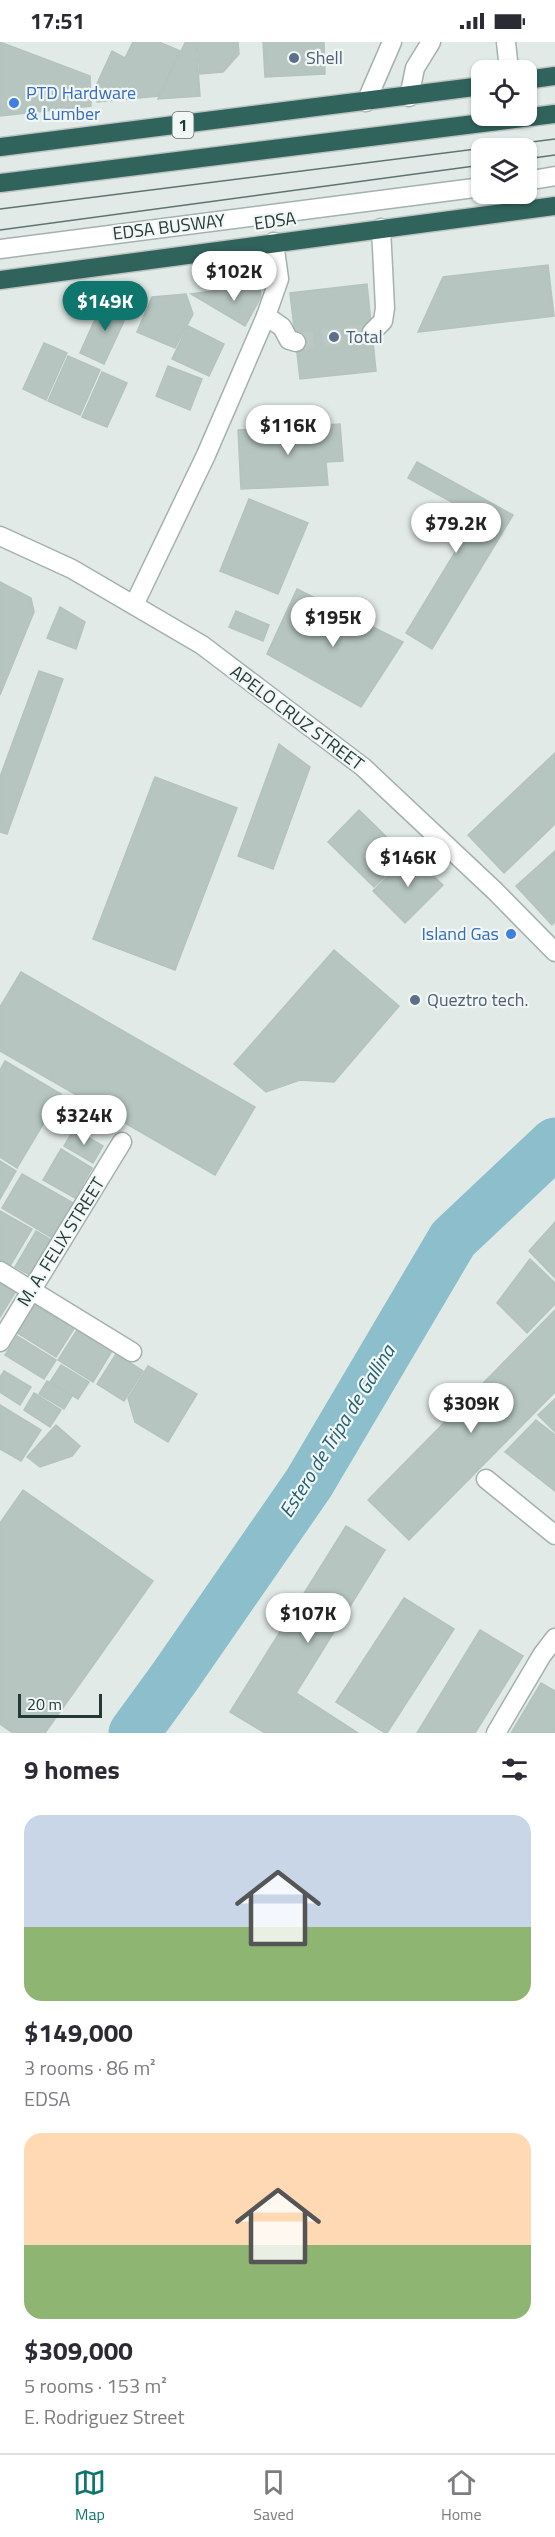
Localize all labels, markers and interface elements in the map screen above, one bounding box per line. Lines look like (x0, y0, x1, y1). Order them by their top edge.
text: 17:51 (30, 4, 85, 38)
place label: Shell (306, 44, 343, 71)
marker: Shell (287, 51, 301, 65)
map controls (471, 60, 537, 204)
button: locate (471, 60, 537, 126)
place label: PTD Hardware & Lumber (26, 79, 136, 127)
marker: PTD Hardware & Lumber (7, 96, 21, 110)
road number: 1 (172, 112, 194, 138)
button: layers (471, 138, 537, 204)
street label: EDSA (252, 204, 298, 237)
street label: EDSA BUSWAY (111, 206, 227, 247)
pin: $102K (192, 251, 276, 302)
text: $102K (206, 255, 262, 286)
pin: $149K (63, 281, 147, 332)
text: $149K (77, 285, 133, 316)
place label: Total (346, 323, 383, 350)
marker: Total (327, 330, 341, 344)
pin: $116K (246, 405, 330, 456)
text: $116K (260, 409, 316, 440)
pin: $79.2K (407, 503, 505, 554)
text: $79.2K (425, 507, 487, 538)
pin: $195K (291, 597, 375, 648)
text: $195K (305, 601, 361, 632)
street label: APELO CRUZ STREET (225, 658, 370, 777)
pin: $146K (366, 837, 450, 888)
text: $146K (380, 841, 436, 872)
place label: Island Gas (421, 920, 499, 947)
marker: Island Gas (504, 927, 518, 941)
place label: Queztro tech. (427, 986, 528, 1013)
marker: Queztro tech. (408, 993, 422, 1007)
pin: $324K (42, 1095, 126, 1146)
text: $324K (56, 1099, 112, 1130)
street label: M. A. FELIX STREET (10, 1172, 111, 1312)
water label: Estero de Tripa de Gallina (271, 1337, 403, 1523)
pin: $309K (429, 1383, 513, 1434)
text: $309K (443, 1387, 499, 1418)
pin: $107K (266, 1593, 350, 1644)
text: $107K (280, 1597, 336, 1628)
scale bar (18, 1691, 102, 1718)
text: 20 m (27, 1692, 62, 1716)
text: 9 homes (24, 1750, 120, 1789)
icon: filters (498, 1753, 531, 1786)
icon: home (224, 1854, 332, 1962)
text: $149,000 (24, 2013, 133, 2052)
text: 3 rooms · 86 m² (24, 2052, 156, 2083)
text: EDSA (24, 2083, 71, 2114)
icon: home (224, 2172, 332, 2280)
text: $309,000 (24, 2331, 133, 2370)
text: 5 rooms · 153 m² (24, 2370, 167, 2401)
text: E. Rodriguez Street (24, 2401, 184, 2432)
tab: Map (73, 2466, 106, 2526)
tab: Saved (253, 2466, 294, 2526)
tab: Home (441, 2466, 482, 2526)

